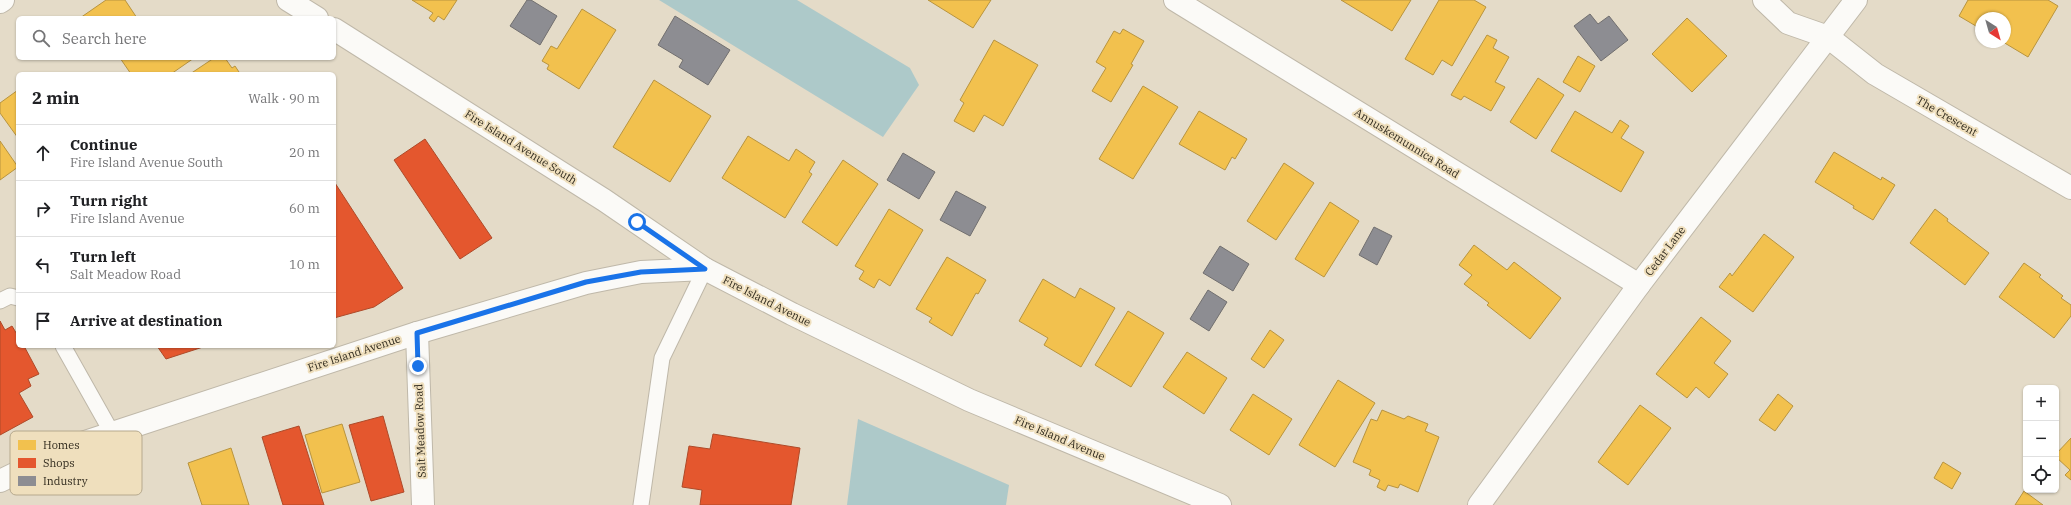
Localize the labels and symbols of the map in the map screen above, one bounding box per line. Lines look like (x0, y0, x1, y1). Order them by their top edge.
north arrow (1975, 12, 2011, 48)
street label: The Crescent (1914, 93, 1980, 139)
street label: Annuskemunnica Road (1352, 105, 1462, 181)
street label: Fire Island Avenue South (462, 107, 580, 187)
route start (628, 213, 646, 231)
street label: Cedar Lane (1642, 223, 1688, 279)
street label: Fire Island Avenue (721, 273, 813, 329)
street label: Fire Island Avenue (306, 331, 402, 375)
route end (409, 357, 427, 375)
street label: Salt Meadow Road (411, 383, 429, 478)
street label: Fire Island Avenue (1013, 413, 1107, 463)
legend (10, 431, 142, 495)
text: Homes (43, 438, 80, 452)
text: Shops (43, 456, 75, 470)
text: Industry (43, 474, 88, 488)

